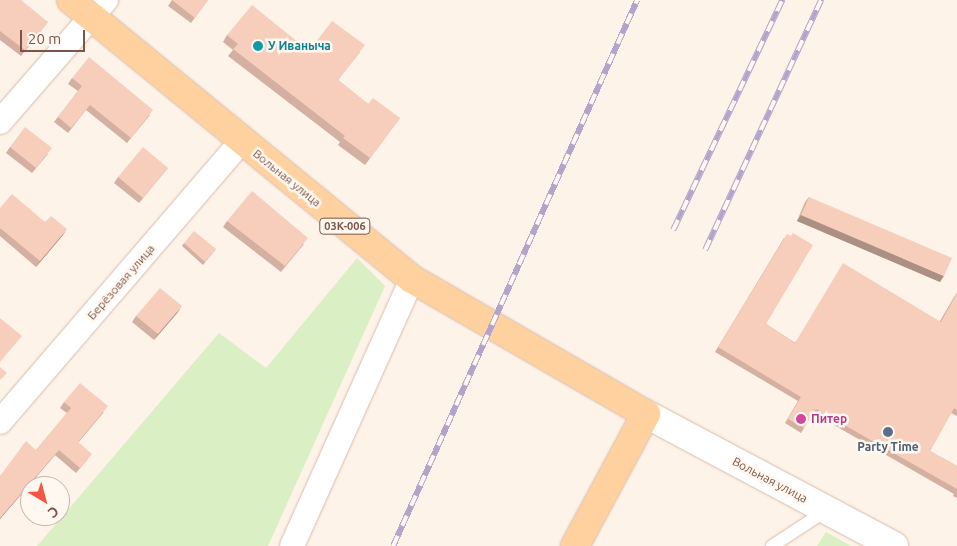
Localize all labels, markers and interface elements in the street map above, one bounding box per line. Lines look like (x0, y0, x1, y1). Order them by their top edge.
scale bar (22, 20, 88, 52)
text: 20 m (28, 30, 61, 47)
place label: У Иваныча (268, 39, 331, 53)
marker: У Иваныча (252, 40, 264, 52)
street label: Вольная улица (250, 146, 324, 210)
road number: 03К-006 (319, 218, 371, 235)
street label: Берёзовая улица (84, 241, 158, 323)
place label: Питер (811, 412, 847, 426)
marker: Питер (795, 413, 807, 425)
marker: Party Time (882, 426, 894, 438)
place label: Party Time (857, 440, 919, 454)
street label: Вольная улица (730, 454, 810, 506)
north arrow (20, 476, 70, 526)
text: С (45, 503, 62, 521)

